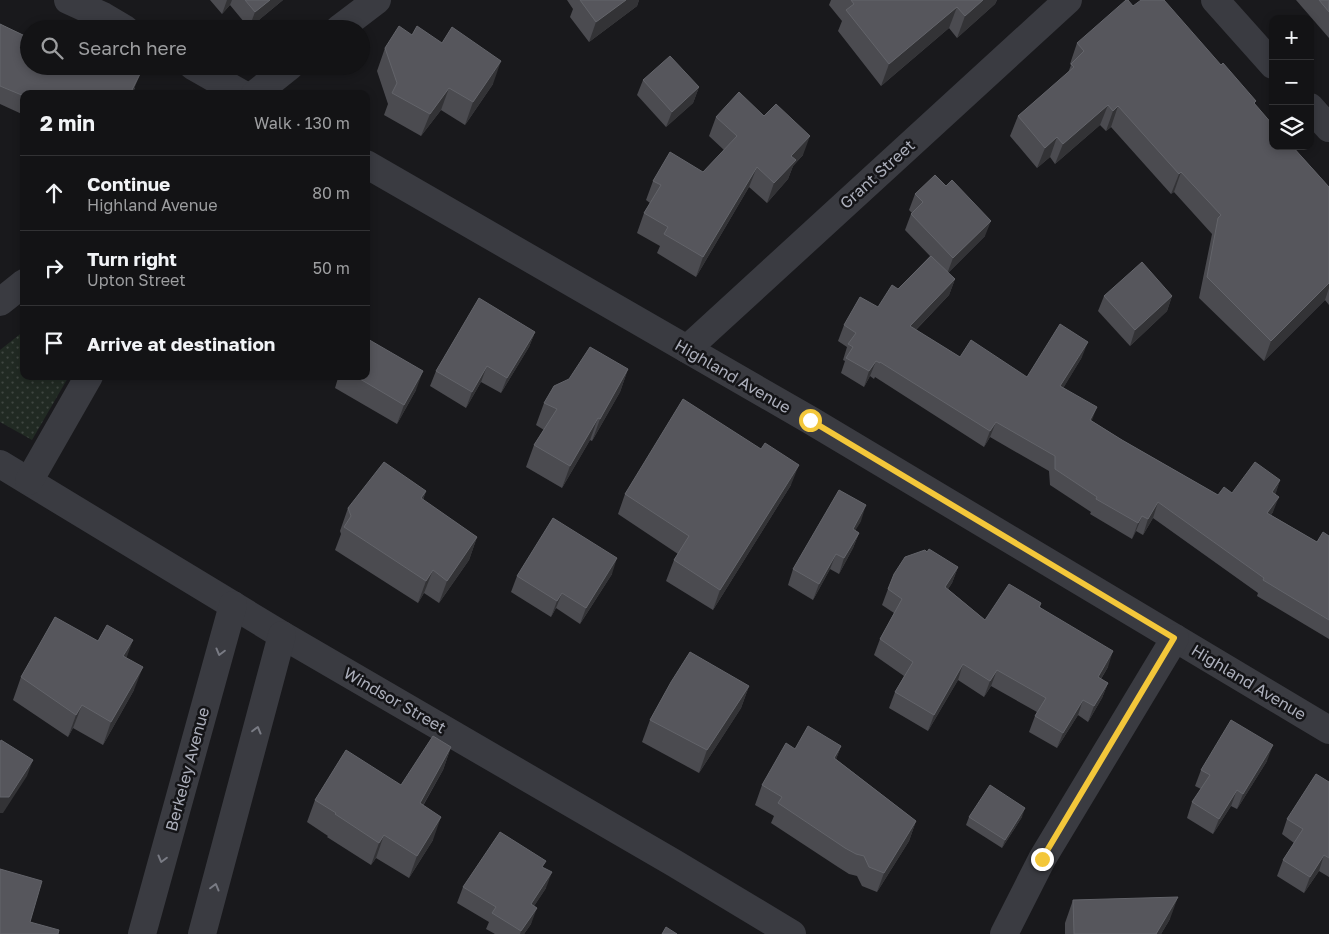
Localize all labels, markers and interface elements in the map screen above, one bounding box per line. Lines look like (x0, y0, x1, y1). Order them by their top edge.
map controls (1269, 15, 1314, 150)
button: + (1269, 15, 1314, 60)
search box (20, 20, 370, 75)
icon: search (38, 34, 66, 62)
text: Search here (78, 36, 187, 59)
button: − (1269, 60, 1314, 105)
button: layers (1269, 105, 1314, 150)
text: 2 min (40, 110, 95, 136)
text: Walk · 130 m (254, 113, 350, 133)
street label: Grant Street (835, 135, 919, 213)
text: Continue (87, 172, 170, 195)
icon: ahead (40, 179, 68, 207)
text: 80 m (312, 183, 350, 203)
text: Highland Avenue (87, 195, 217, 215)
text: Turn right (87, 247, 177, 270)
icon: right (40, 254, 68, 282)
text: 50 m (313, 258, 350, 278)
text: Upton Street (87, 270, 186, 290)
icon: arrive (40, 329, 68, 357)
text: Arrive at destination (87, 332, 275, 355)
street label: Highland Avenue (672, 335, 794, 417)
route start (799, 409, 822, 432)
street label: Highland Avenue (1188, 640, 1310, 724)
one-way arrow (215, 647, 225, 656)
street label: Windsor Street (340, 663, 450, 737)
street label: Berkeley Avenue (161, 705, 213, 833)
one-way arrow (251, 726, 262, 734)
route end (1031, 848, 1054, 871)
one-way arrow (158, 855, 168, 863)
one-way arrow (209, 882, 220, 891)

